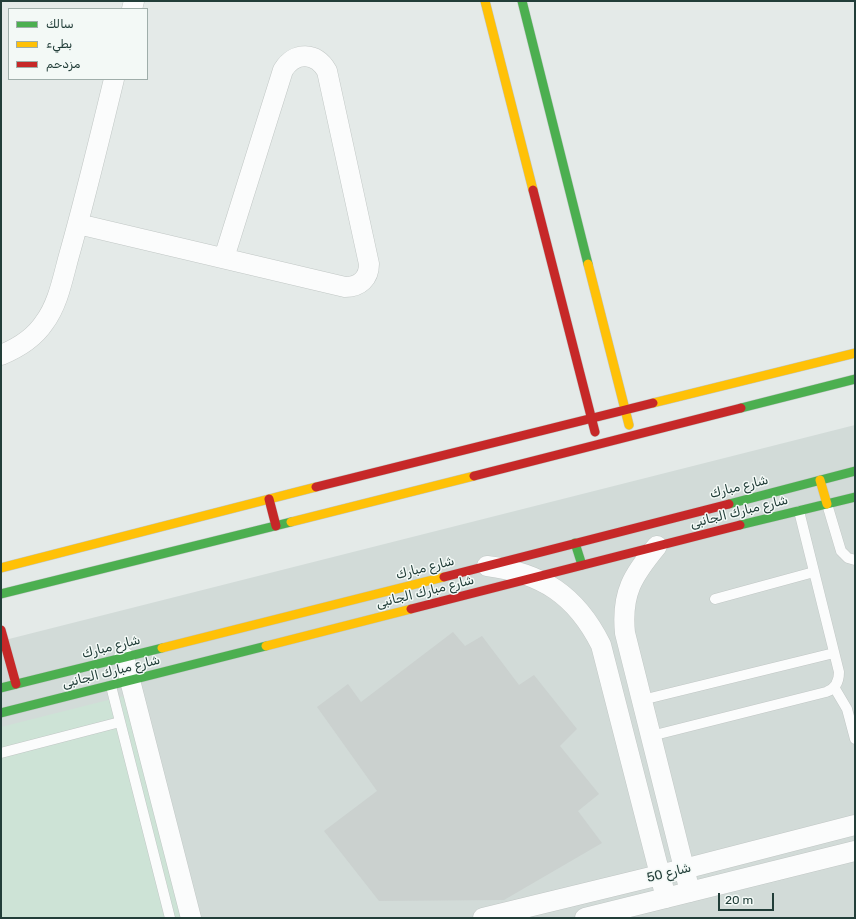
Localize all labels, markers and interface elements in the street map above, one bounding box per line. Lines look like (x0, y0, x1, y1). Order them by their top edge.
legend (8, 8, 148, 80)
text: سالك (46, 17, 74, 31)
text: بطيء (46, 37, 72, 51)
text: مزدحم (46, 57, 80, 71)
street label: شارع مبارك (708, 472, 770, 502)
street label: شارع مبارك الجانبى (688, 492, 790, 532)
street label: شارع مبارك (394, 553, 456, 583)
street label: شارع مبارك الجانبى (374, 572, 476, 612)
street label: شارع مبارك (80, 632, 142, 662)
street label: شارع مبارك الجانبى (60, 652, 162, 692)
street label: شارع 50 (645, 860, 693, 886)
scale bar (720, 885, 776, 911)
text: 20 m (725, 893, 753, 907)

